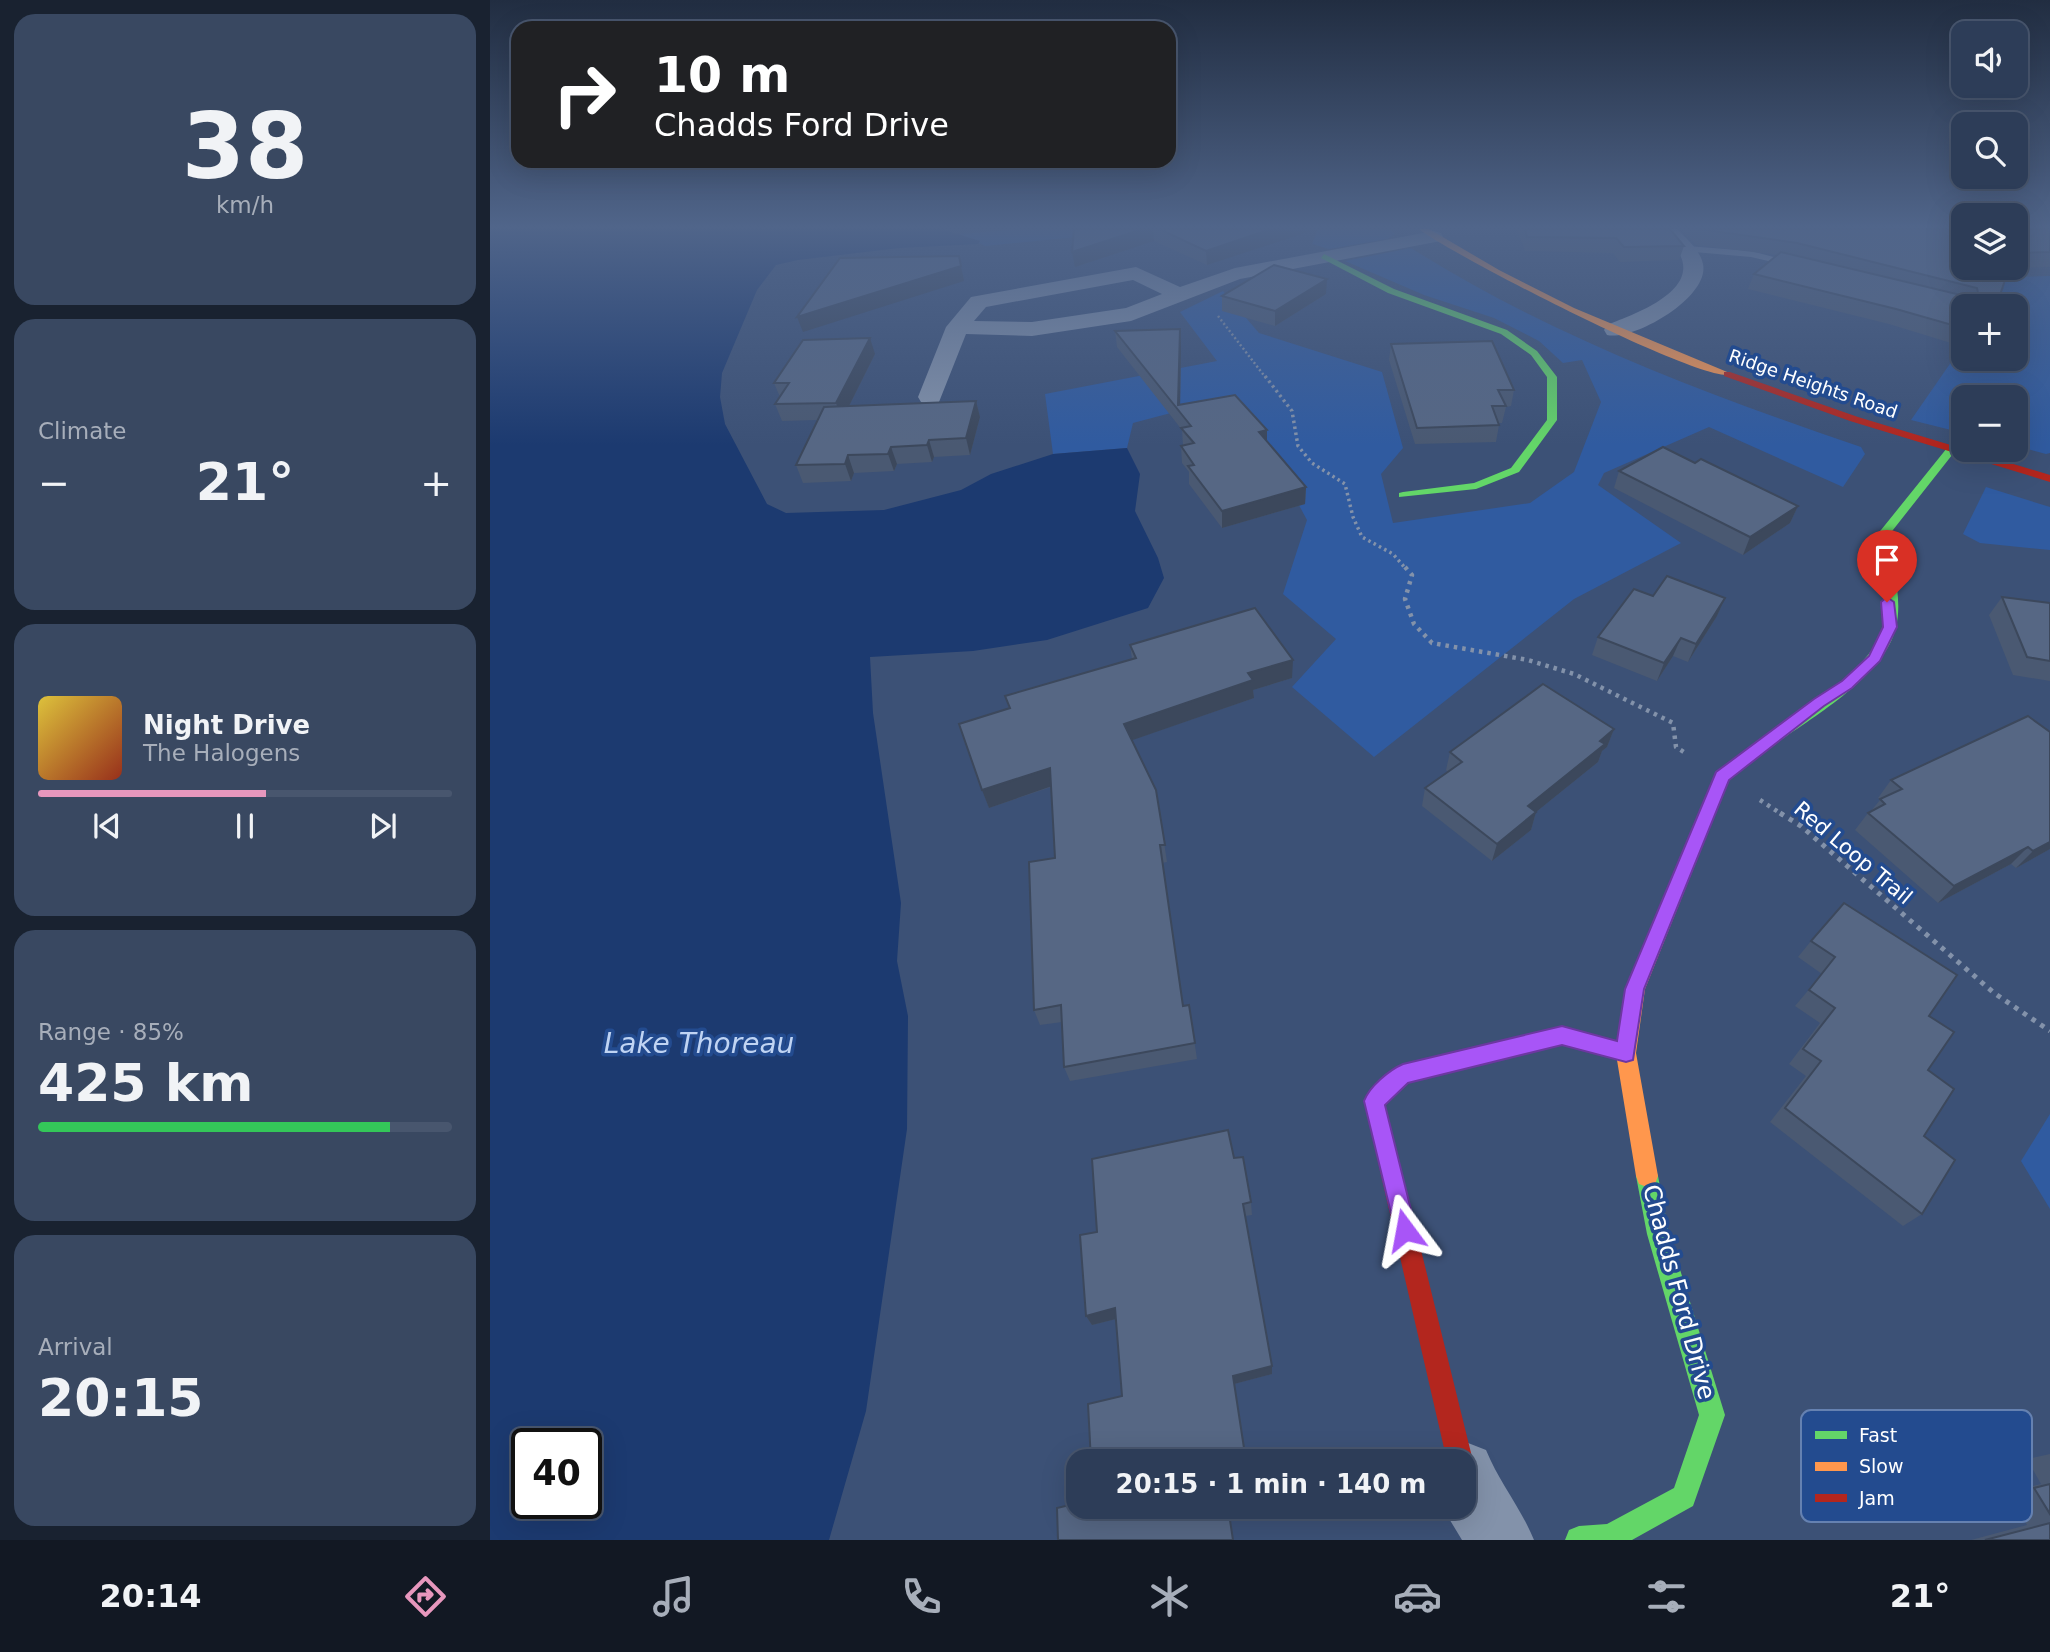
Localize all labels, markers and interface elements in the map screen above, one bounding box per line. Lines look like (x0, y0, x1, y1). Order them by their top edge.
map controls (1951, 21, 2028, 462)
button: sound (1951, 21, 2028, 98)
text: 10 m (654, 47, 790, 104)
icon: right (539, 49, 630, 140)
text: 38 (182, 94, 308, 199)
text: Chadds Ford Drive (654, 106, 949, 144)
button: search (1951, 112, 2028, 189)
text: km/h (216, 192, 274, 218)
button: layers (1951, 203, 2028, 280)
button: + (1951, 294, 2028, 371)
street label: Ridge Heights Road (1726, 345, 1900, 422)
button: − (1951, 385, 2028, 462)
text: Climate (38, 418, 127, 444)
text: 21° (196, 452, 294, 512)
text: − (38, 461, 70, 505)
text: + (420, 461, 452, 505)
pin (1857, 530, 1917, 602)
icon: arrive (1868, 541, 1906, 579)
text: Night Drive (143, 710, 310, 740)
text: The Halogens (143, 740, 300, 766)
street label: Red Loop Trail (1789, 797, 1917, 909)
icon: previous (88, 807, 126, 845)
icon: pause (226, 807, 264, 845)
icon: next (364, 807, 402, 845)
text: Range · 85% (38, 1019, 184, 1045)
water label: Lake Thoreau (604, 1027, 794, 1060)
text: 425 km (38, 1053, 253, 1113)
street label: Chadds Ford Drive (1637, 1182, 1721, 1402)
position arrow (1368, 1193, 1442, 1267)
text: Arrival (38, 1334, 113, 1360)
text: 20:15 (38, 1368, 204, 1428)
legend (1801, 1410, 2032, 1522)
text: Fast (1859, 1424, 1897, 1446)
speed limit sign: 40 (511, 1428, 602, 1519)
text: Slow (1859, 1455, 1904, 1477)
text: 20:15 · 1 min · 140 m (1116, 1469, 1426, 1499)
text: Jam (1858, 1487, 1895, 1509)
icon: directions (401, 1572, 450, 1621)
icon: music (649, 1572, 698, 1621)
icon: phone (897, 1572, 946, 1621)
icon: climate (1145, 1572, 1194, 1621)
icon: car (1393, 1572, 1442, 1621)
icon: filters (1642, 1572, 1691, 1621)
text: 20:14 (100, 1577, 201, 1615)
text: 21° (1890, 1577, 1950, 1615)

